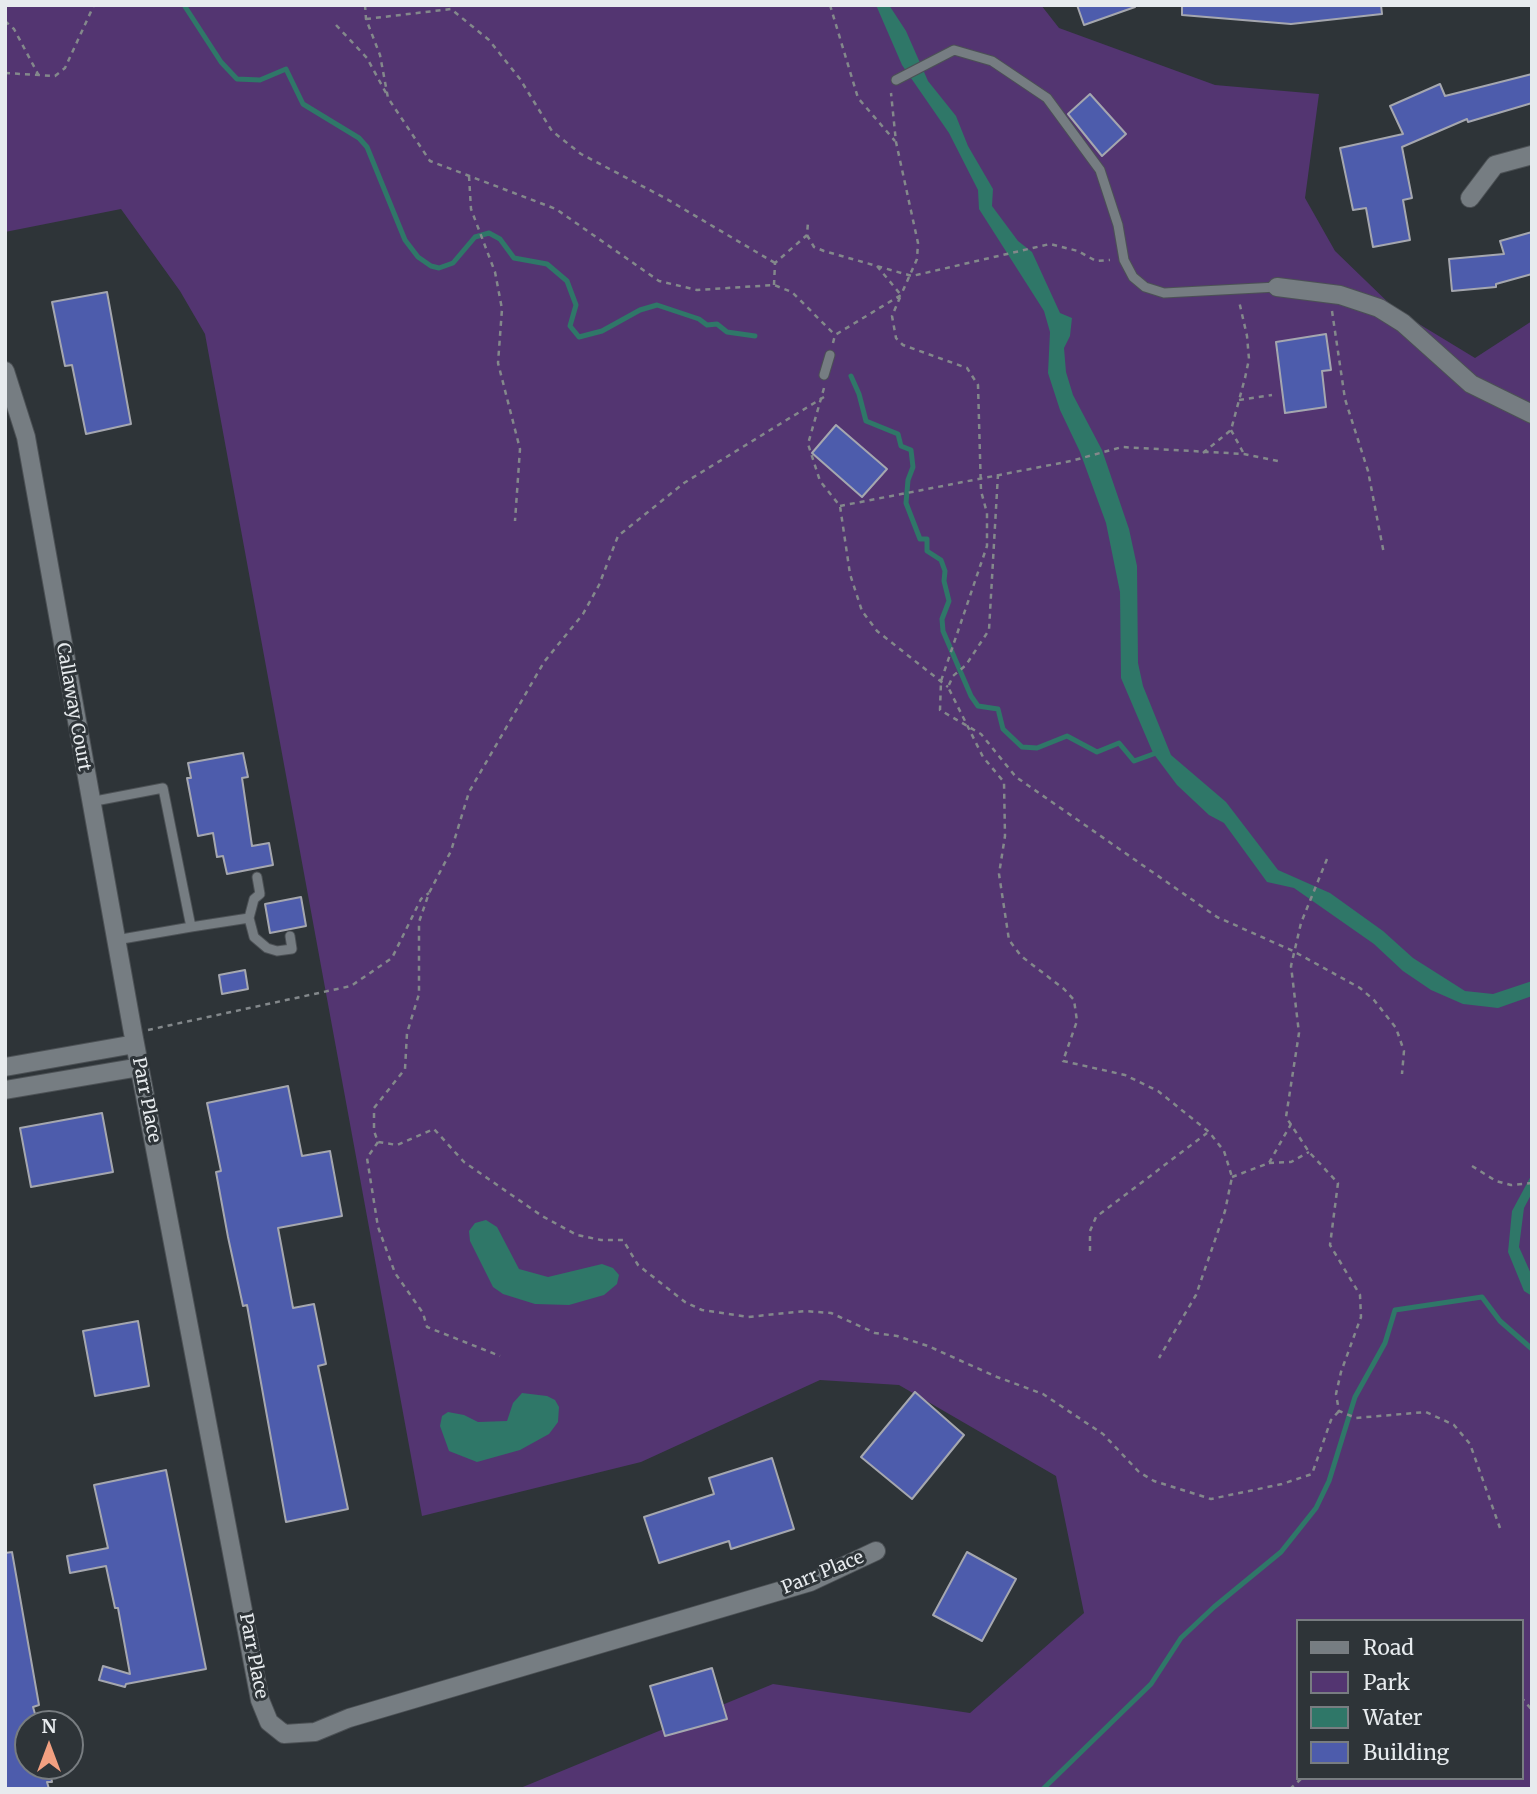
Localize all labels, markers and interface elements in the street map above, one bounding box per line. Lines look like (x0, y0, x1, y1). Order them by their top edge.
street label: Callaway Court (51, 641, 95, 773)
street label: Parr Place (127, 1055, 165, 1145)
street label: Parr Place (779, 1547, 867, 1599)
street label: Parr Place (234, 1611, 272, 1701)
legend (1296, 1619, 1523, 1780)
text: Road (1363, 1634, 1414, 1661)
text: Park (1363, 1669, 1410, 1696)
text: Water (1363, 1704, 1422, 1731)
north arrow (14, 1710, 84, 1780)
text: N (41, 1714, 57, 1738)
text: Building (1363, 1739, 1449, 1766)

